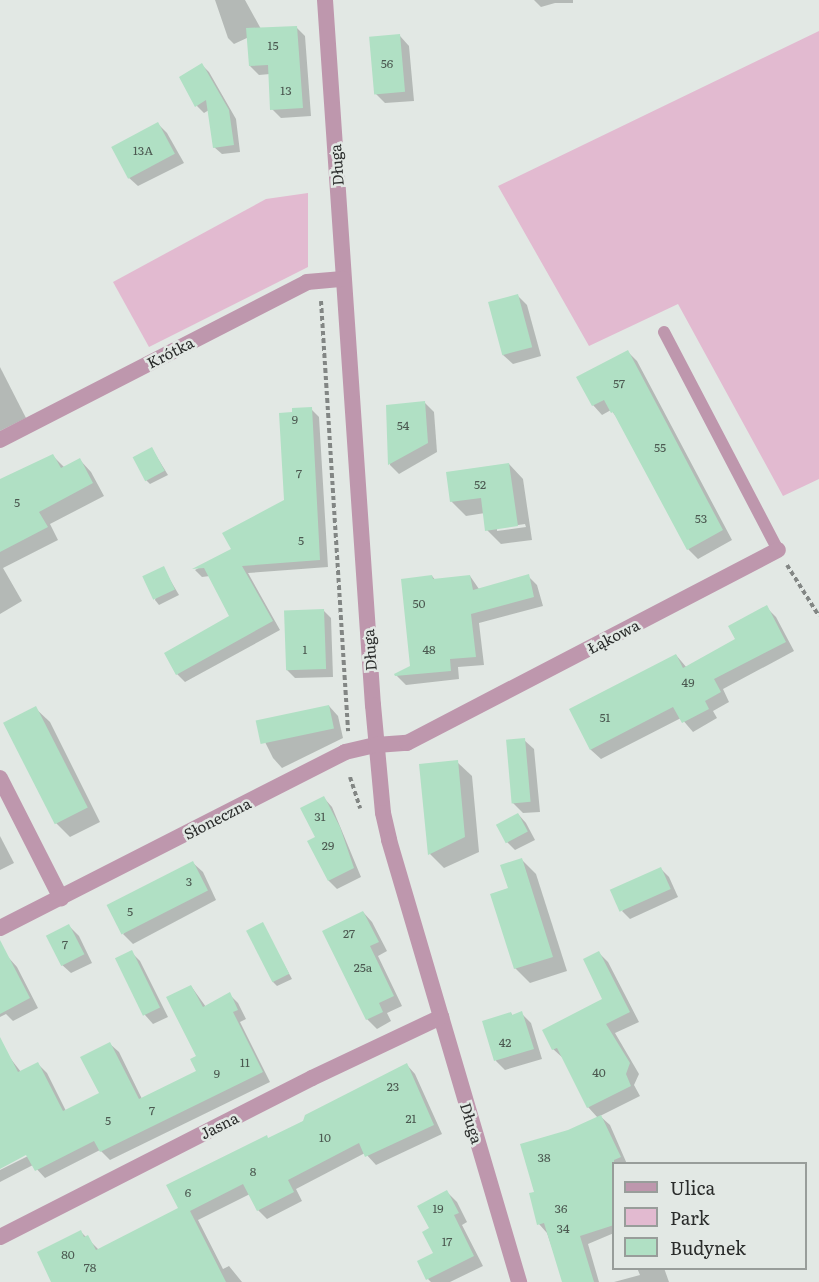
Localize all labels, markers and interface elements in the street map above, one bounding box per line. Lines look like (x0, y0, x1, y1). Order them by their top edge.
house number: 15 (268, 39, 278, 53)
house number: 56 (381, 57, 393, 71)
house number: 13 (280, 84, 292, 98)
street label: Długa (326, 143, 346, 187)
house number: 13A (133, 144, 153, 158)
street label: Krótka (144, 333, 196, 371)
house number: 57 (613, 377, 625, 391)
house number: 9 (292, 413, 298, 427)
house number: 54 (397, 419, 409, 433)
house number: 55 (654, 441, 666, 455)
house number: 7 (296, 467, 302, 481)
house number: 52 (474, 478, 486, 492)
house number: 5 (14, 496, 20, 510)
house number: 53 (695, 512, 707, 526)
house number: 5 (298, 534, 304, 548)
house number: 50 (412, 597, 426, 611)
street label: Łąkowa (584, 615, 642, 657)
street label: Długa (359, 628, 379, 672)
house number: 1 (303, 643, 307, 657)
house number: 48 (422, 643, 436, 657)
house number: 49 (682, 676, 694, 690)
house number: 51 (600, 711, 610, 725)
street label: Słoneczna (180, 793, 254, 843)
house number: 31 (314, 810, 326, 824)
house number: 29 (322, 839, 334, 853)
house number: 3 (186, 875, 192, 889)
house number: 5 (127, 905, 133, 919)
house number: 27 (343, 927, 355, 941)
house number: 7 (62, 938, 68, 952)
house number: 25a (354, 961, 372, 975)
house number: 42 (499, 1036, 511, 1050)
house number: 11 (240, 1056, 250, 1070)
house number: 40 (592, 1066, 606, 1080)
house number: 9 (214, 1067, 220, 1081)
house number: 23 (387, 1080, 399, 1094)
street label: Długa (457, 1100, 487, 1146)
house number: 7 (149, 1104, 155, 1118)
street label: Jasna (197, 1108, 241, 1142)
house number: 21 (406, 1112, 416, 1126)
house number: 5 (105, 1114, 111, 1128)
house number: 10 (319, 1131, 331, 1145)
house number: 38 (537, 1151, 551, 1165)
legend (612, 1162, 807, 1270)
house number: 8 (250, 1165, 256, 1179)
text: Ulica (670, 1174, 715, 1201)
house number: 6 (185, 1186, 191, 1200)
house number: 19 (432, 1202, 444, 1216)
house number: 36 (555, 1202, 567, 1216)
text: Park (670, 1204, 709, 1231)
house number: 34 (556, 1222, 570, 1236)
text: Budynek (670, 1234, 746, 1261)
house number: 17 (442, 1235, 452, 1249)
house number: 80 (61, 1248, 75, 1262)
house number: 78 (84, 1261, 96, 1275)

